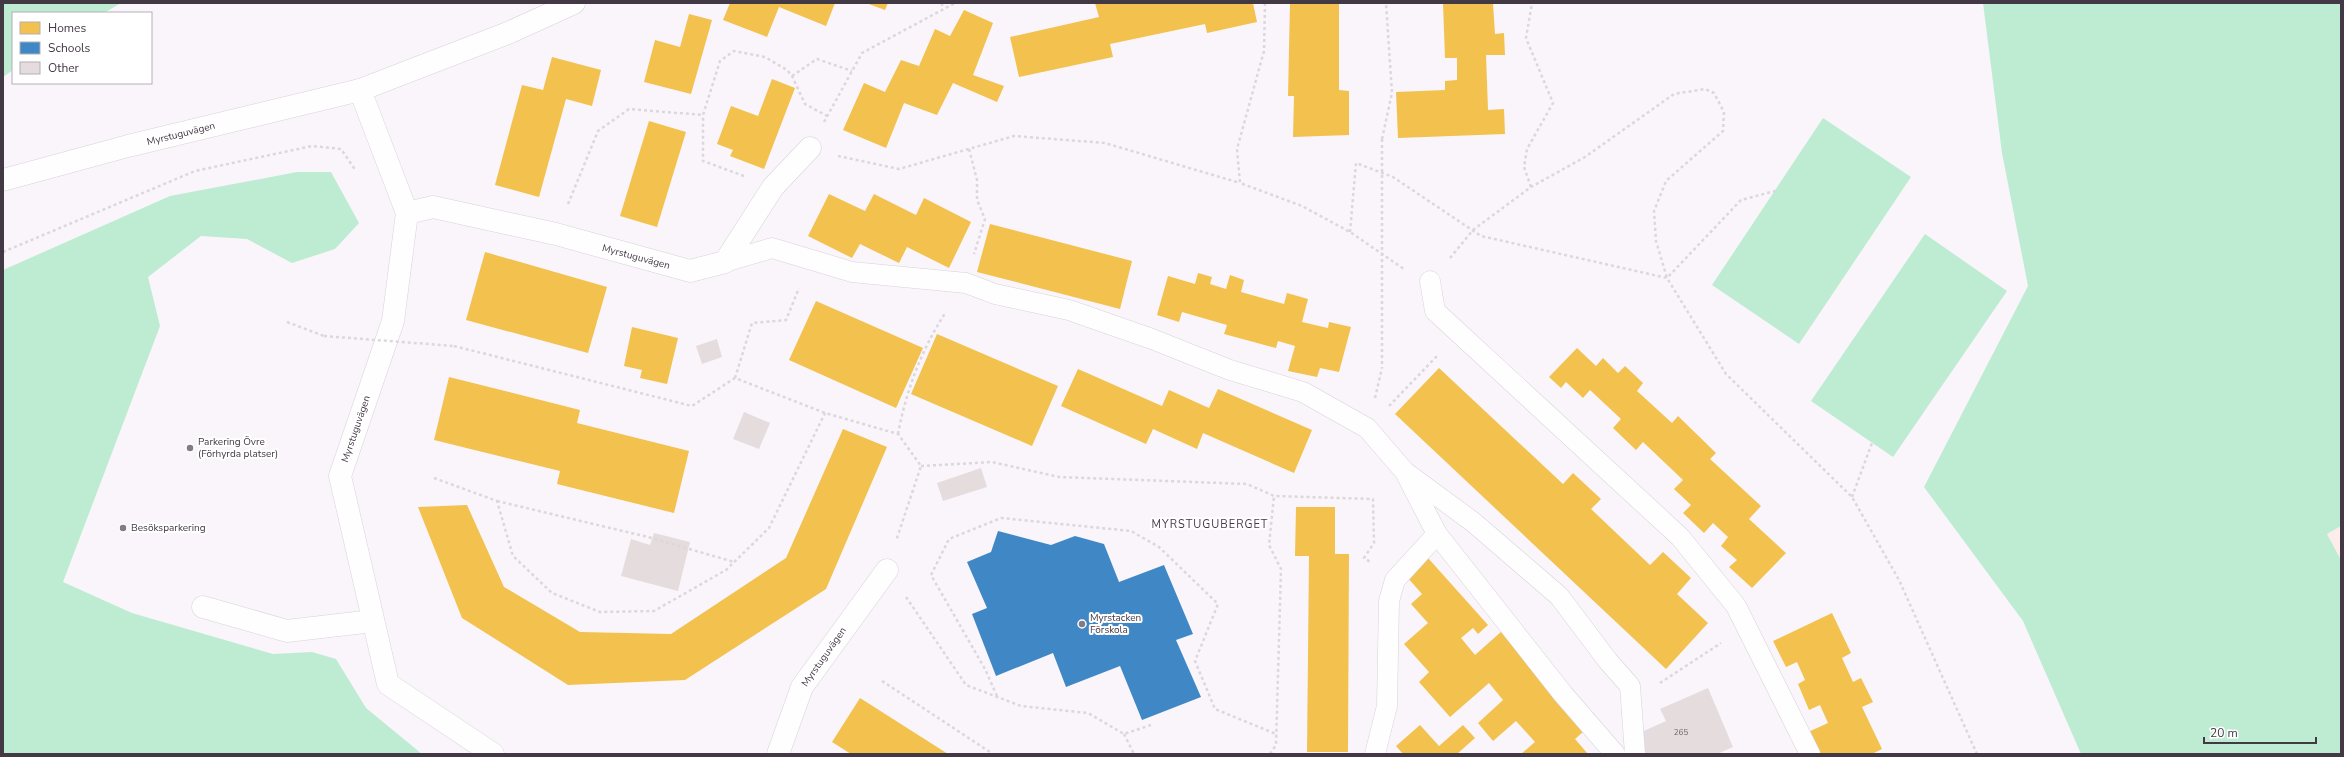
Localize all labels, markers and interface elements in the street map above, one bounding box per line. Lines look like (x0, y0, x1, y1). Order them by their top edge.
legend (12, 12, 152, 84)
text: Homes (48, 20, 86, 36)
text: Schools (48, 40, 91, 56)
text: Other (48, 60, 80, 76)
street label: Myrstuguvägen (145, 119, 217, 149)
street label: Myrstuguvägen (600, 241, 672, 273)
street label: Myrstuguvägen (338, 394, 374, 464)
place label: Parkering Övre (Förhyrda platser) (198, 435, 278, 461)
marker: Parkering Övre (Förhyrda platser) (185, 443, 195, 453)
district label: MYRSTUGUBERGET (1152, 517, 1268, 532)
place label: Besöksparkering (131, 521, 206, 535)
marker: Besöksparkering (118, 523, 128, 533)
place label: Myrstacken Förskola (1090, 611, 1141, 637)
marker: Myrstacken Förskola (1077, 619, 1087, 629)
street label: Myrstuguvägen (798, 624, 850, 690)
scale bar (2204, 719, 2316, 745)
text: 20 m (2210, 725, 2238, 741)
house number: 265 (1674, 727, 1688, 738)

